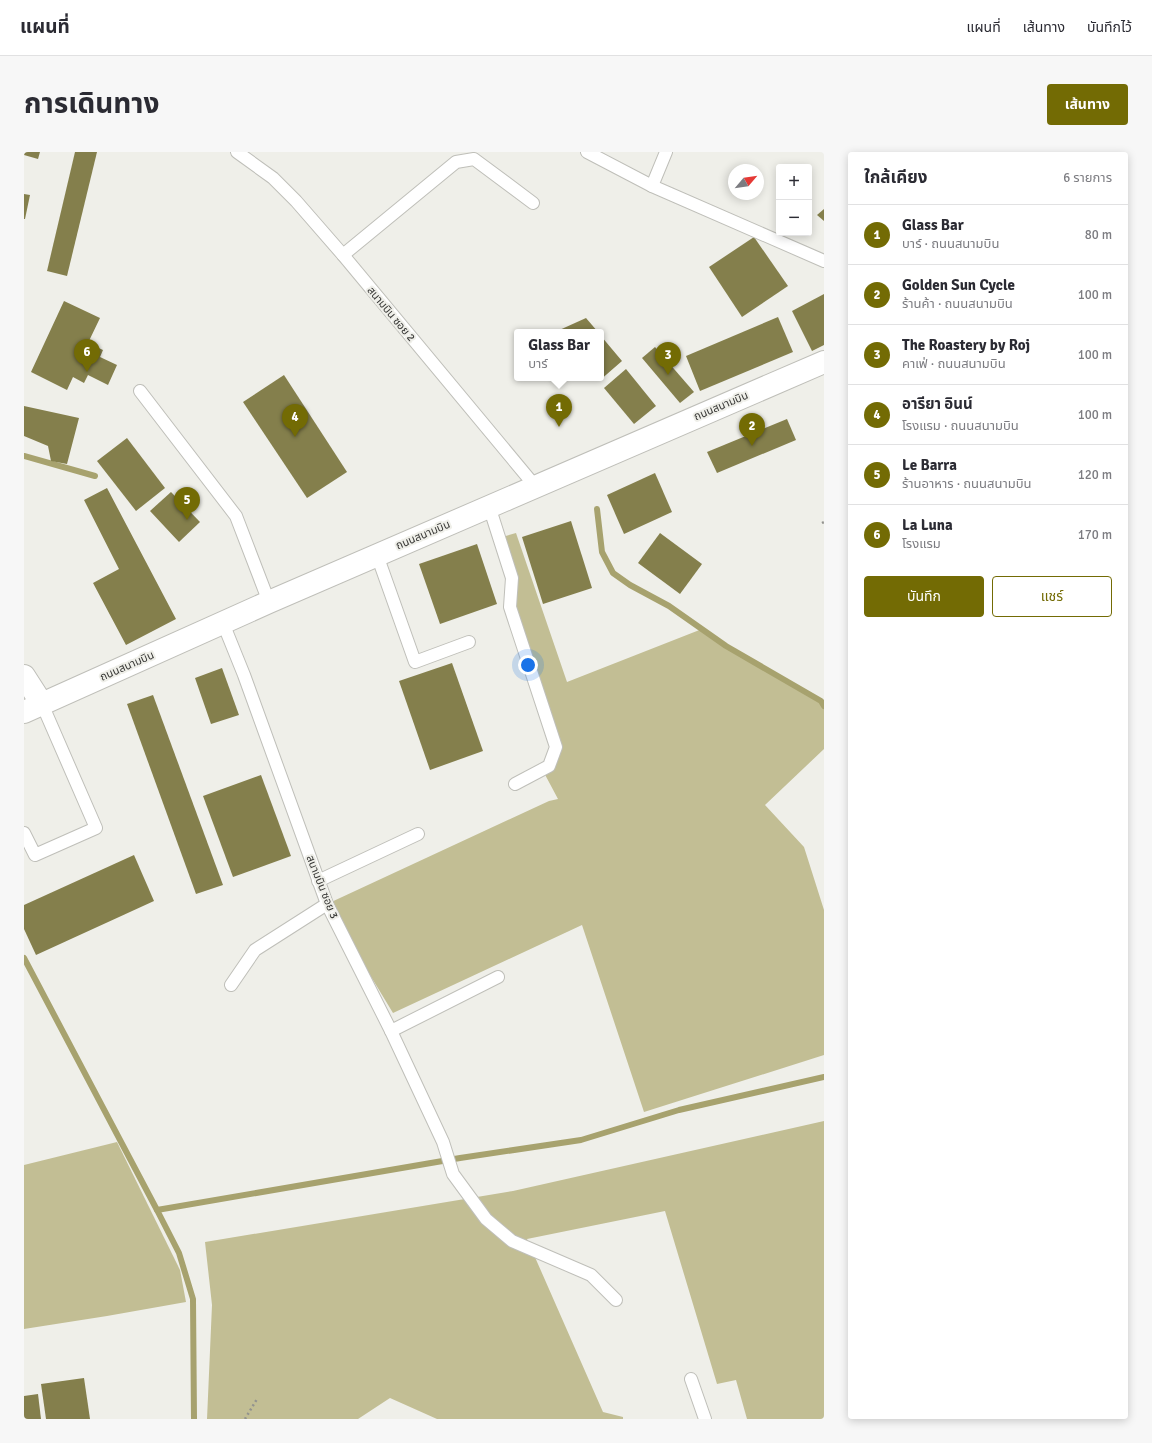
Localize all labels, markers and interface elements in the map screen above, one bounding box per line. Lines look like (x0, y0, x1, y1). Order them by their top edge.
text: แผนที่ (20, 15, 70, 39)
text: แผนที่ (967, 19, 1001, 36)
text: เส้นทาง (1023, 19, 1065, 36)
text: บันทึกไว้ (1087, 19, 1132, 36)
button: เส้นทาง (1047, 84, 1128, 125)
text: การเดินทาง (24, 87, 159, 121)
north arrow (728, 164, 764, 200)
map controls (776, 164, 812, 236)
button: + (776, 164, 812, 200)
text: ใกล้เคียง (864, 167, 927, 188)
text: 6 รายการ (1063, 170, 1112, 186)
button: − (776, 200, 812, 236)
text: Glass Bar (902, 216, 964, 234)
text: 1 (873, 227, 881, 243)
text: 80 m (1085, 227, 1112, 243)
text: บาร์ · ถนนสนามบิน (902, 236, 999, 252)
text: Golden Sun Cycle (902, 276, 1015, 294)
street label: สนามบิน ซอย 2 (364, 284, 418, 344)
text: 2 (873, 287, 881, 303)
text: 100 m (1078, 287, 1112, 303)
text: ร้านค้า · ถนนสนามบิน (902, 296, 1013, 312)
popup (514, 329, 604, 381)
text: Glass Bar (528, 336, 590, 354)
text: The Roastery by Roj (902, 336, 1030, 354)
pin: 6 (74, 339, 100, 372)
pin: 3 (655, 342, 681, 375)
text: 3 (873, 347, 881, 363)
text: 100 m (1078, 347, 1112, 363)
text: บาร์ (528, 356, 548, 372)
text: คาเฟ่ · ถนนสนามบิน (902, 356, 1006, 372)
street label: ถนนสนามบิน (692, 389, 750, 423)
pin: 1 (546, 394, 572, 427)
text: อารียา อินน์ (902, 395, 973, 413)
pin: 4 (282, 404, 308, 437)
text: 4 (873, 407, 881, 423)
text: 100 m (1078, 407, 1112, 423)
pin: 2 (739, 413, 765, 446)
text: โรงแรม · ถนนสนามบิน (902, 418, 1019, 434)
text: Le Barra (902, 456, 957, 474)
text: 5 (873, 467, 881, 483)
text: 120 m (1078, 467, 1112, 483)
text: ร้านอาหาร · ถนนสนามบิน (902, 476, 1032, 492)
pin: 5 (174, 487, 200, 520)
text: La Luna (902, 516, 953, 534)
street label: ถนนสนามบิน (394, 518, 452, 552)
text: 6 (873, 527, 881, 543)
text: 170 m (1078, 527, 1112, 543)
text: โรงแรม (902, 536, 941, 552)
button: บันทึก (864, 576, 984, 617)
button: แชร์ (992, 576, 1112, 617)
street label: ถนนสนามบิน (98, 648, 156, 684)
your location (518, 655, 538, 675)
street label: สนามบิน ซอย 3 (303, 853, 341, 921)

